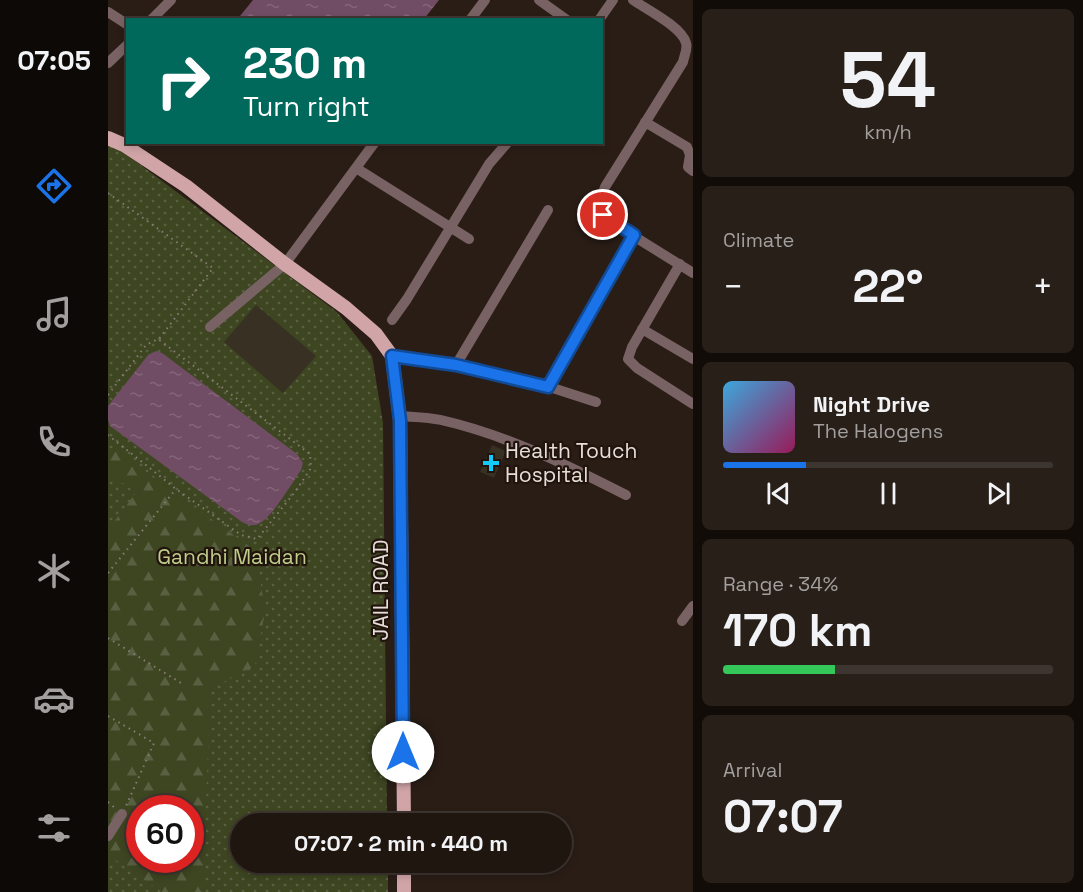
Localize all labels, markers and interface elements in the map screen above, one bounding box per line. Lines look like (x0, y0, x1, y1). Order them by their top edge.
text: 54 (840, 30, 936, 130)
text: 230 m (243, 37, 367, 90)
icon: right (144, 42, 222, 120)
text: 07:05 (17, 43, 91, 78)
text: Turn right (243, 89, 370, 124)
text: km/h (864, 119, 912, 145)
icon: directions (33, 165, 75, 207)
pin (577, 189, 628, 240)
icon: arrive (586, 198, 619, 231)
text: Climate (723, 227, 794, 253)
text: 22° (852, 258, 924, 315)
text: − (723, 266, 743, 308)
text: + (1033, 266, 1053, 308)
icon: music (33, 293, 75, 335)
text: Night Drive (813, 390, 930, 418)
text: The Halogens (813, 418, 943, 444)
icon: phone (33, 421, 75, 463)
place label: Health Touch Hospital (505, 437, 637, 488)
marker: Health Touch Hospital (482, 454, 500, 472)
icon: previous (762, 477, 795, 510)
icon: pause (872, 477, 905, 510)
icon: next (982, 477, 1015, 510)
street label: JAIL ROAD (367, 540, 394, 640)
park label: Gandhi Maidan (157, 543, 307, 570)
icon: climate (33, 550, 75, 592)
text: Range · 34% (723, 571, 838, 597)
text: 170 km (723, 602, 873, 659)
icon: car (33, 678, 75, 720)
position arrow (371, 720, 435, 784)
text: Arrival (723, 757, 782, 783)
text: 07:07 (723, 788, 843, 845)
speed limit sign: 60 (126, 795, 204, 873)
icon: filters (33, 807, 75, 849)
text: 07:07 · 2 min · 440 m (294, 829, 508, 857)

